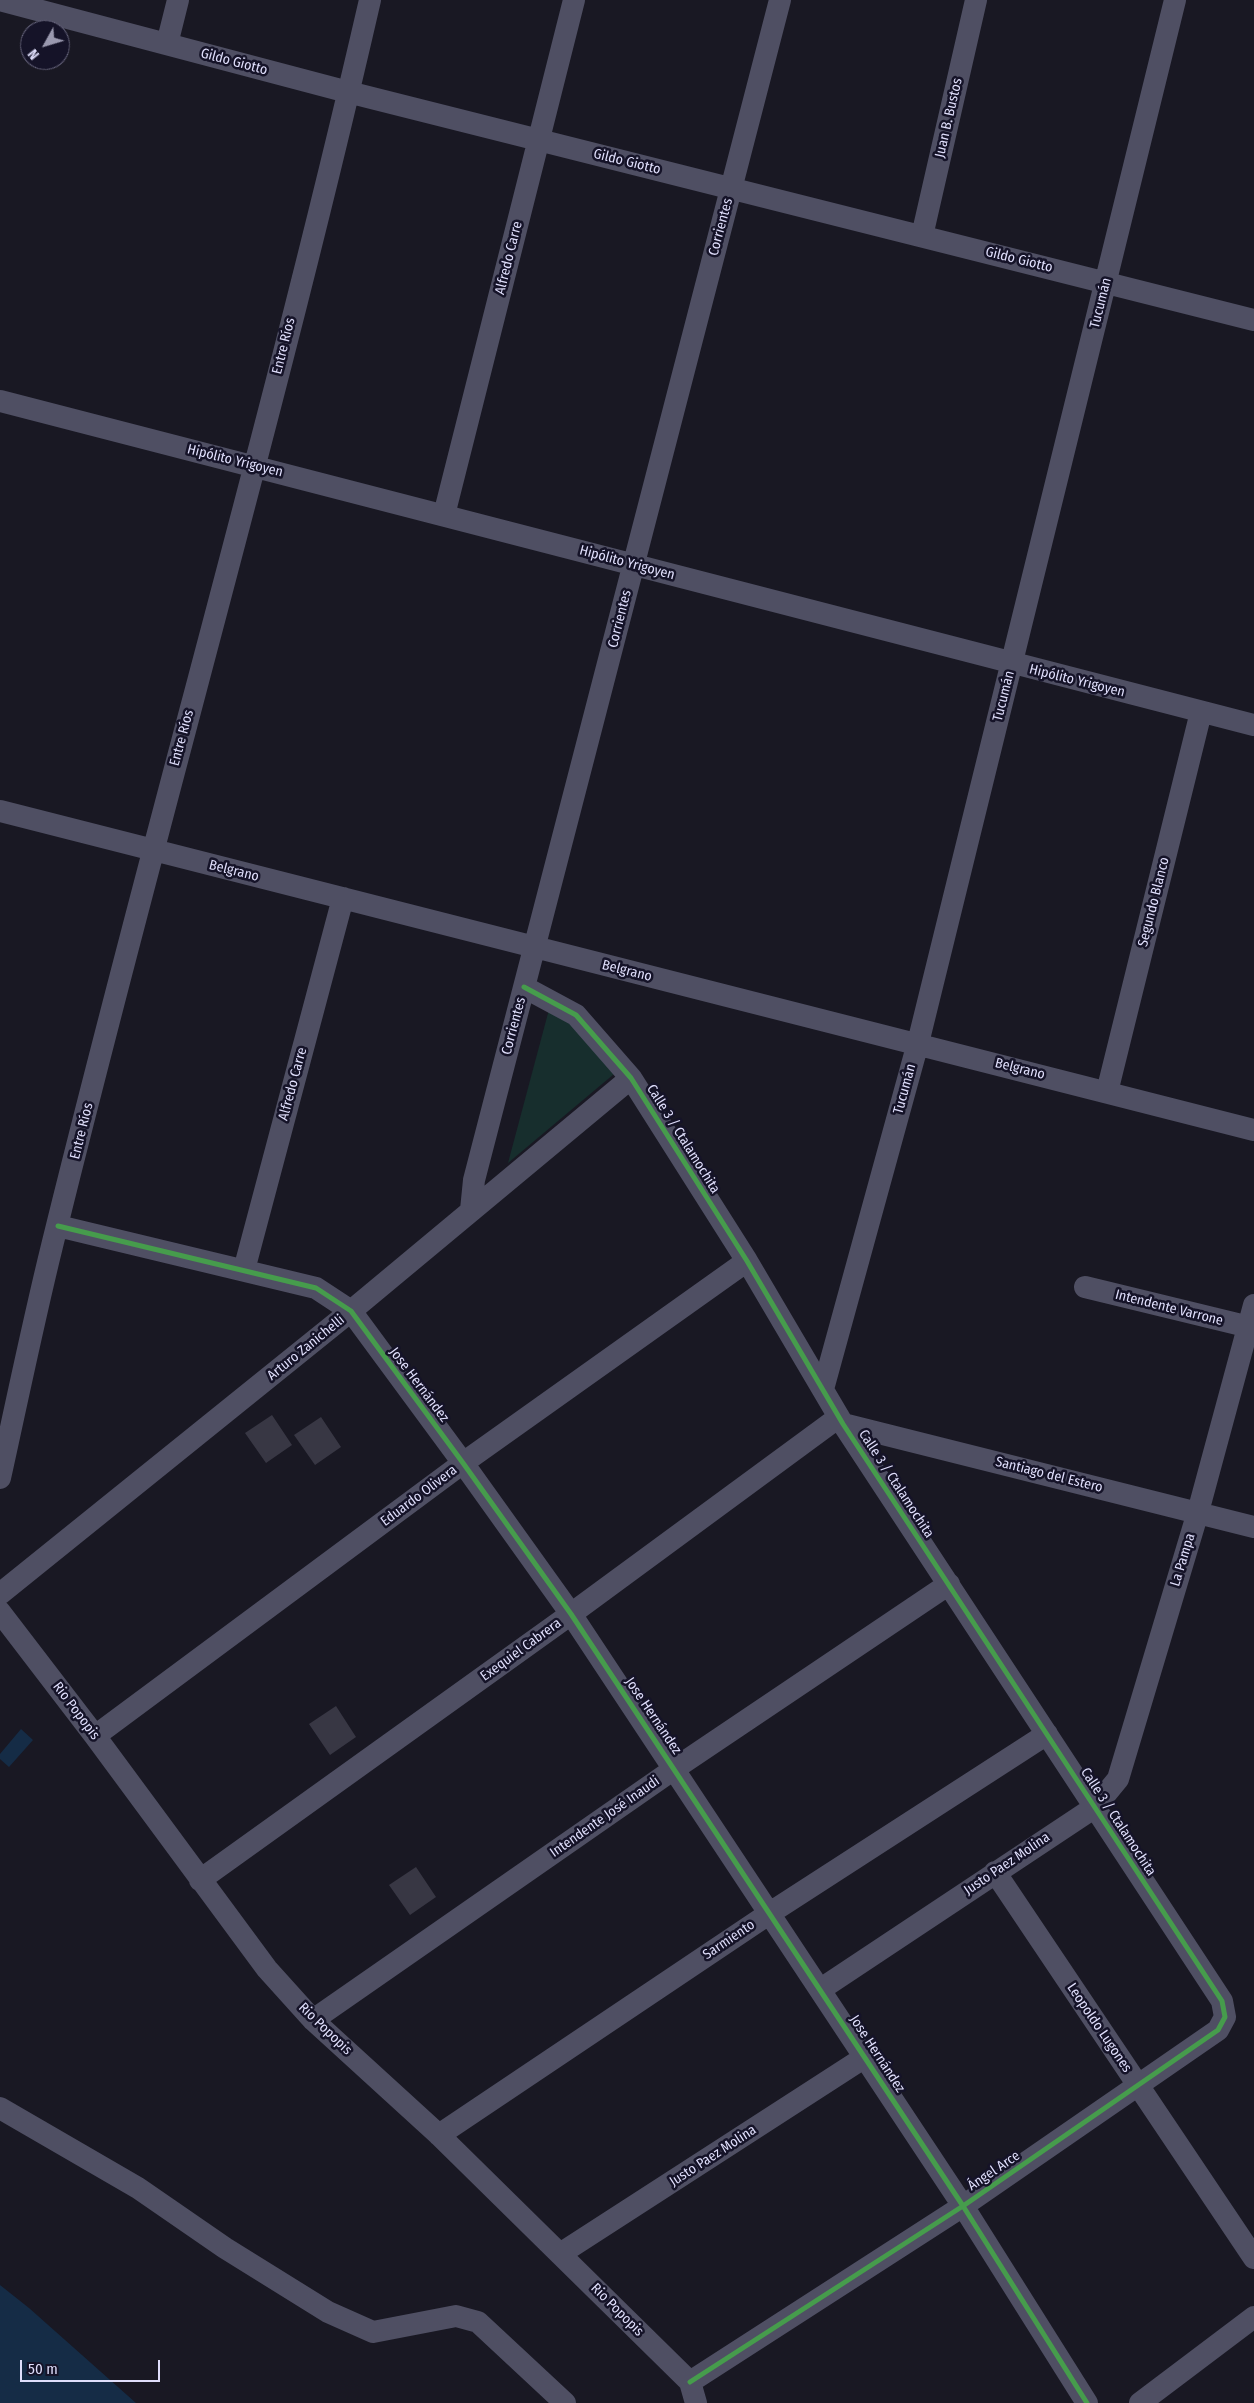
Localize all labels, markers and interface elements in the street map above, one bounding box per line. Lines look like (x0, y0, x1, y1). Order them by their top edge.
north arrow (20, 20, 70, 70)
street label: Gildo Giotto (199, 45, 269, 79)
text: N (24, 46, 43, 63)
street label: Juan B. Bustos (932, 77, 966, 159)
street label: Gildo Giotto (592, 146, 662, 178)
street label: Corrientes (705, 196, 737, 258)
street label: Alfredo Carre (492, 220, 526, 296)
street label: Gildo Giotto (984, 244, 1054, 276)
street label: Tucumán (1087, 276, 1115, 330)
street label: Entre Ríos (269, 316, 299, 376)
street label: Hipólito Yrigoyen (185, 441, 285, 481)
street label: Hipólito Yrigoyen (578, 542, 676, 584)
street label: Corrientes (605, 588, 635, 650)
street label: Hipólito Yrigoyen (1027, 661, 1127, 701)
street label: Tucumán (990, 669, 1018, 723)
street label: Entre Ríos (166, 708, 198, 768)
street label: Segundo Blanco (1135, 855, 1173, 949)
street label: Belgrano (207, 857, 261, 885)
street label: Belgrano (600, 957, 654, 985)
street label: Corrientes (498, 995, 530, 1057)
street label: Alfredo Carre (275, 1046, 311, 1122)
street label: Belgrano (993, 1055, 1047, 1083)
street label: Tucumán (890, 1062, 920, 1116)
street label: Calle 3 / Ctalamochita (643, 1081, 723, 1197)
street label: Entre Ríos (67, 1101, 97, 1161)
street label: Intendente Varrone (1113, 1286, 1225, 1330)
street label: Arturo Zanichelli (264, 1312, 348, 1384)
street label: Jose Hernández (385, 1344, 453, 1426)
street label: Calle 3 / Ctalamochita (855, 1427, 937, 1541)
street label: Santiago del Estero (994, 1454, 1104, 1496)
street label: Eduardo Olivera (378, 1462, 460, 1530)
street label: La Pampa (1167, 1531, 1199, 1589)
street label: Exequiel Cabrera (477, 1615, 565, 1685)
street label: Jose Hernández (621, 1674, 685, 1758)
street label: Rio Popopis (49, 1679, 103, 1743)
street label: Calle 3 / Ctalamochita (1077, 1765, 1159, 1879)
street label: Intendente José Inaudi (547, 1773, 663, 1861)
street label: Justo Paez Molina (961, 1829, 1053, 1899)
street label: Sarmiento (700, 1917, 758, 1963)
street label: Leopoldo Lugones (1063, 1980, 1135, 2076)
street label: Rio Popopis (295, 1999, 355, 2059)
street label: Jose Hernández (846, 2012, 908, 2096)
street label: Justo Paez Molina (666, 2122, 760, 2190)
street label: Ángel Arce (965, 2147, 1023, 2195)
street label: Rio Popopis (587, 2280, 647, 2340)
scale bar (22, 2350, 162, 2382)
text: 50 m (28, 2360, 58, 2378)

